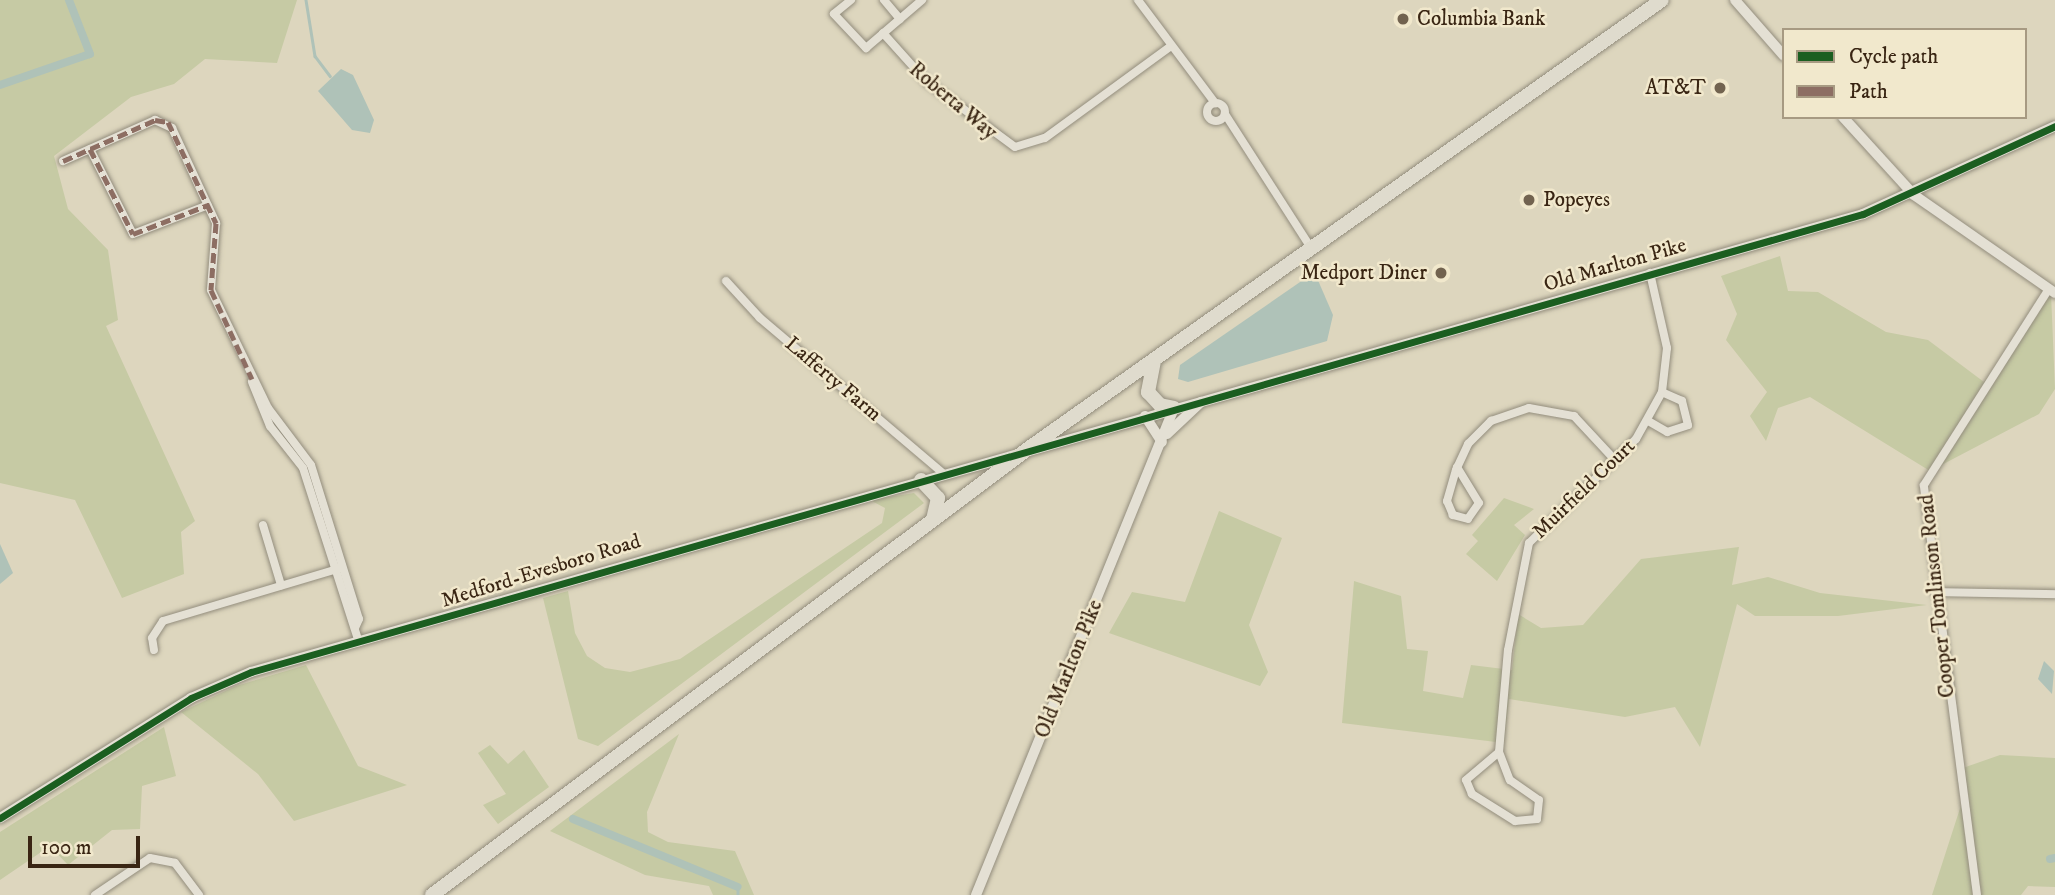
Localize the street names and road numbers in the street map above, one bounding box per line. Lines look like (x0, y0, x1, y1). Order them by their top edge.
street label: Roberta Way (904, 57, 1002, 145)
street label: Old Marlton Pike (1541, 233, 1689, 297)
street label: Lafferty Farm (780, 331, 886, 427)
street label: Muirfield Court (1527, 434, 1641, 544)
street label: Cooper Tomlinson Road (1914, 493, 1960, 699)
street label: Medford-Evesboro Road (438, 529, 644, 613)
street label: Old Marlton Pike (1030, 596, 1108, 742)

